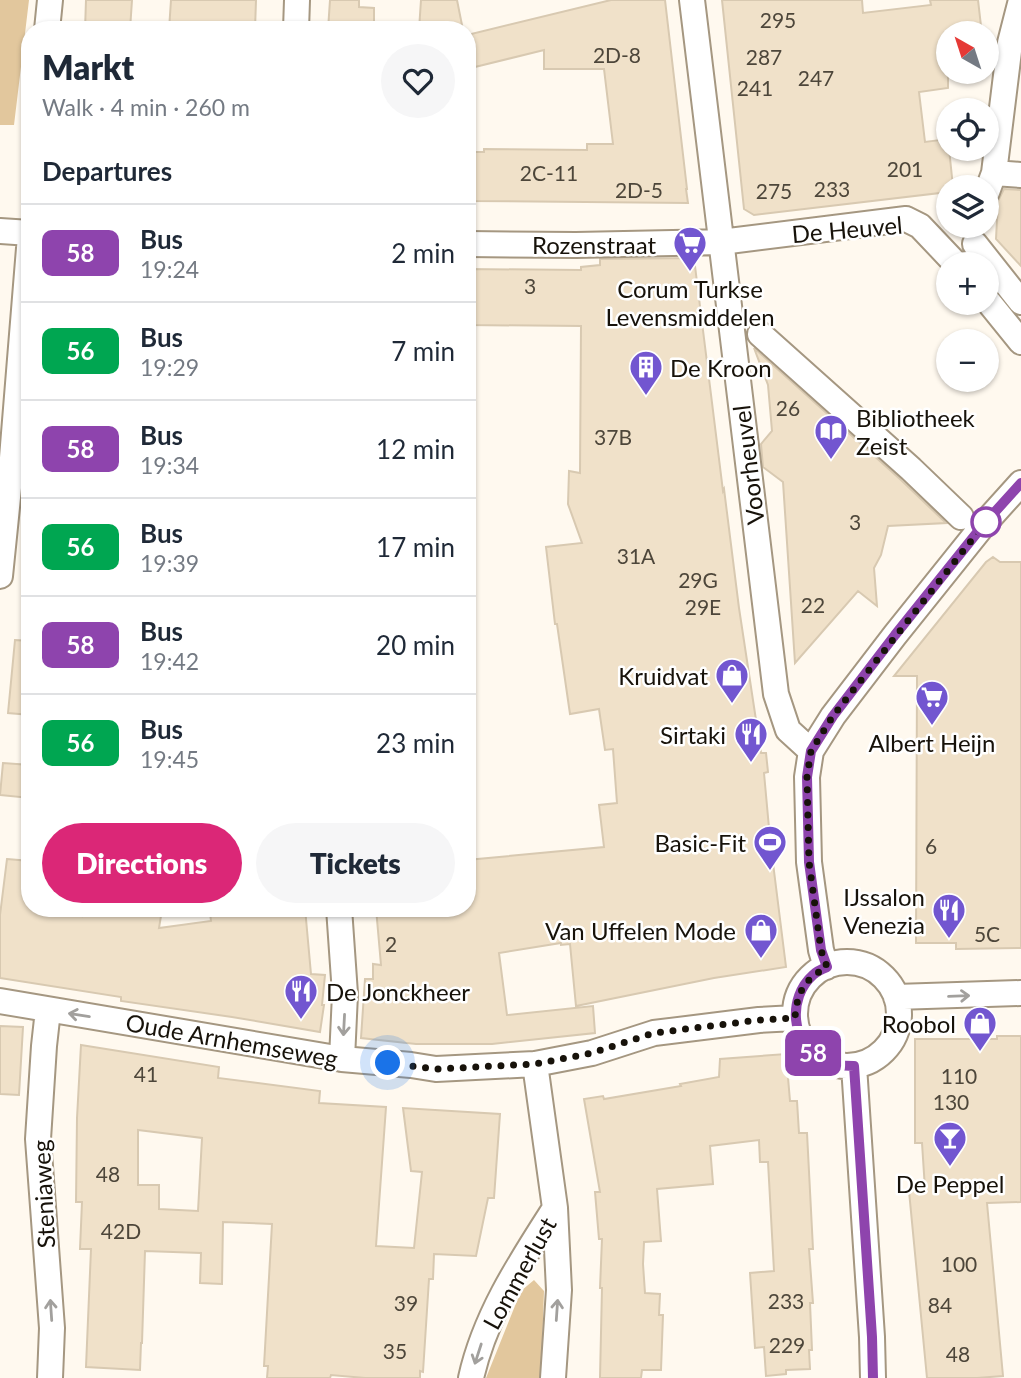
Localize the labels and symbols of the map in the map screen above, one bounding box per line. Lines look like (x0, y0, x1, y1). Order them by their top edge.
house number: 295 (760, 7, 796, 32)
north arrow (936, 21, 999, 84)
house number: 2D-8 (593, 42, 641, 67)
house number: 287 (746, 44, 782, 69)
house number: 247 (798, 65, 834, 90)
house number: 241 (737, 75, 773, 100)
house number: 201 (887, 156, 923, 181)
house number: 2C-11 (520, 160, 578, 185)
house number: 233 (814, 176, 850, 201)
house number: 2D-5 (615, 177, 663, 202)
house number: 275 (756, 178, 792, 203)
street label: De Heuvel (790, 210, 904, 248)
supermarket icon: Corum Turkse Levensmiddelen (671, 224, 709, 273)
street label: Rozenstraat (532, 230, 656, 259)
house number: 3 (524, 273, 536, 298)
place label: Corum Turkse Levensmiddelen (605, 274, 775, 331)
building icon: De Kroon (627, 348, 665, 397)
place label: De Kroon (670, 353, 772, 382)
house number: 26 (776, 395, 800, 420)
place label: Bibliotheek Zeist (856, 403, 976, 460)
street label: Voorheuvel (726, 404, 770, 526)
library icon: Bibliotheek Zeist (812, 412, 850, 461)
house number: 37B (594, 424, 632, 449)
unlabelled marker (971, 507, 1001, 537)
house number: 3 (849, 509, 861, 534)
house number: 31A (617, 543, 656, 568)
house number: 29G (678, 567, 718, 592)
house number: 22 (801, 592, 825, 617)
house number: 29E (685, 594, 721, 619)
shop icon: Kruidvat (713, 656, 751, 705)
place label: Kruidvat (618, 661, 708, 690)
supermarket icon: Albert Heijn (913, 678, 951, 727)
restaurant icon: Sirtaki (732, 715, 770, 764)
place label: Sirtaki (660, 720, 726, 749)
place label: Albert Heijn (869, 728, 996, 757)
sports icon: Basic-Fit (751, 823, 789, 872)
place label: Basic-Fit (655, 828, 746, 857)
house number: 6 (925, 833, 937, 858)
place label: IJssalon Venezia (843, 882, 925, 939)
restaurant icon: IJssalon Venezia (930, 891, 968, 940)
shop icon: Van Uffelen Mode (742, 911, 780, 960)
place label: Van Uffelen Mode (545, 916, 736, 945)
house number: 5C (974, 921, 1000, 946)
house number: 2 (385, 931, 397, 956)
restaurant icon: De Jonckheer (282, 972, 320, 1021)
place label: De Jonckheer (326, 977, 470, 1006)
one-way arrow (947, 989, 970, 1002)
shop icon: Roobol (961, 1004, 999, 1053)
street label: Oude Arnhemseweg (124, 1007, 340, 1073)
one-way arrow (68, 1008, 91, 1021)
place label: Roobol (882, 1009, 956, 1038)
one-way arrow (337, 1013, 350, 1036)
line badge: 58 (782, 1030, 844, 1076)
your location (370, 1045, 405, 1080)
house number: 41 (134, 1061, 158, 1086)
house number: 110 (941, 1063, 977, 1088)
house number: 130 (933, 1089, 969, 1114)
bar icon: De Peppel (931, 1119, 969, 1168)
street label: Steniaweg (26, 1139, 60, 1249)
house number: 48 (96, 1161, 120, 1186)
place label: De Peppel (896, 1169, 1004, 1198)
street label: Lommerlust (476, 1211, 562, 1334)
house number: 42D (101, 1218, 141, 1243)
house number: 100 (941, 1251, 977, 1276)
house number: 233 (768, 1288, 804, 1313)
house number: 39 (394, 1290, 418, 1315)
house number: 84 (928, 1292, 952, 1317)
one-way arrow (44, 1299, 57, 1322)
one-way arrow (551, 1299, 564, 1322)
house number: 229 (769, 1332, 805, 1357)
house number: 35 (383, 1338, 407, 1363)
house number: 48 (946, 1341, 970, 1366)
one-way arrow (470, 1343, 483, 1365)

